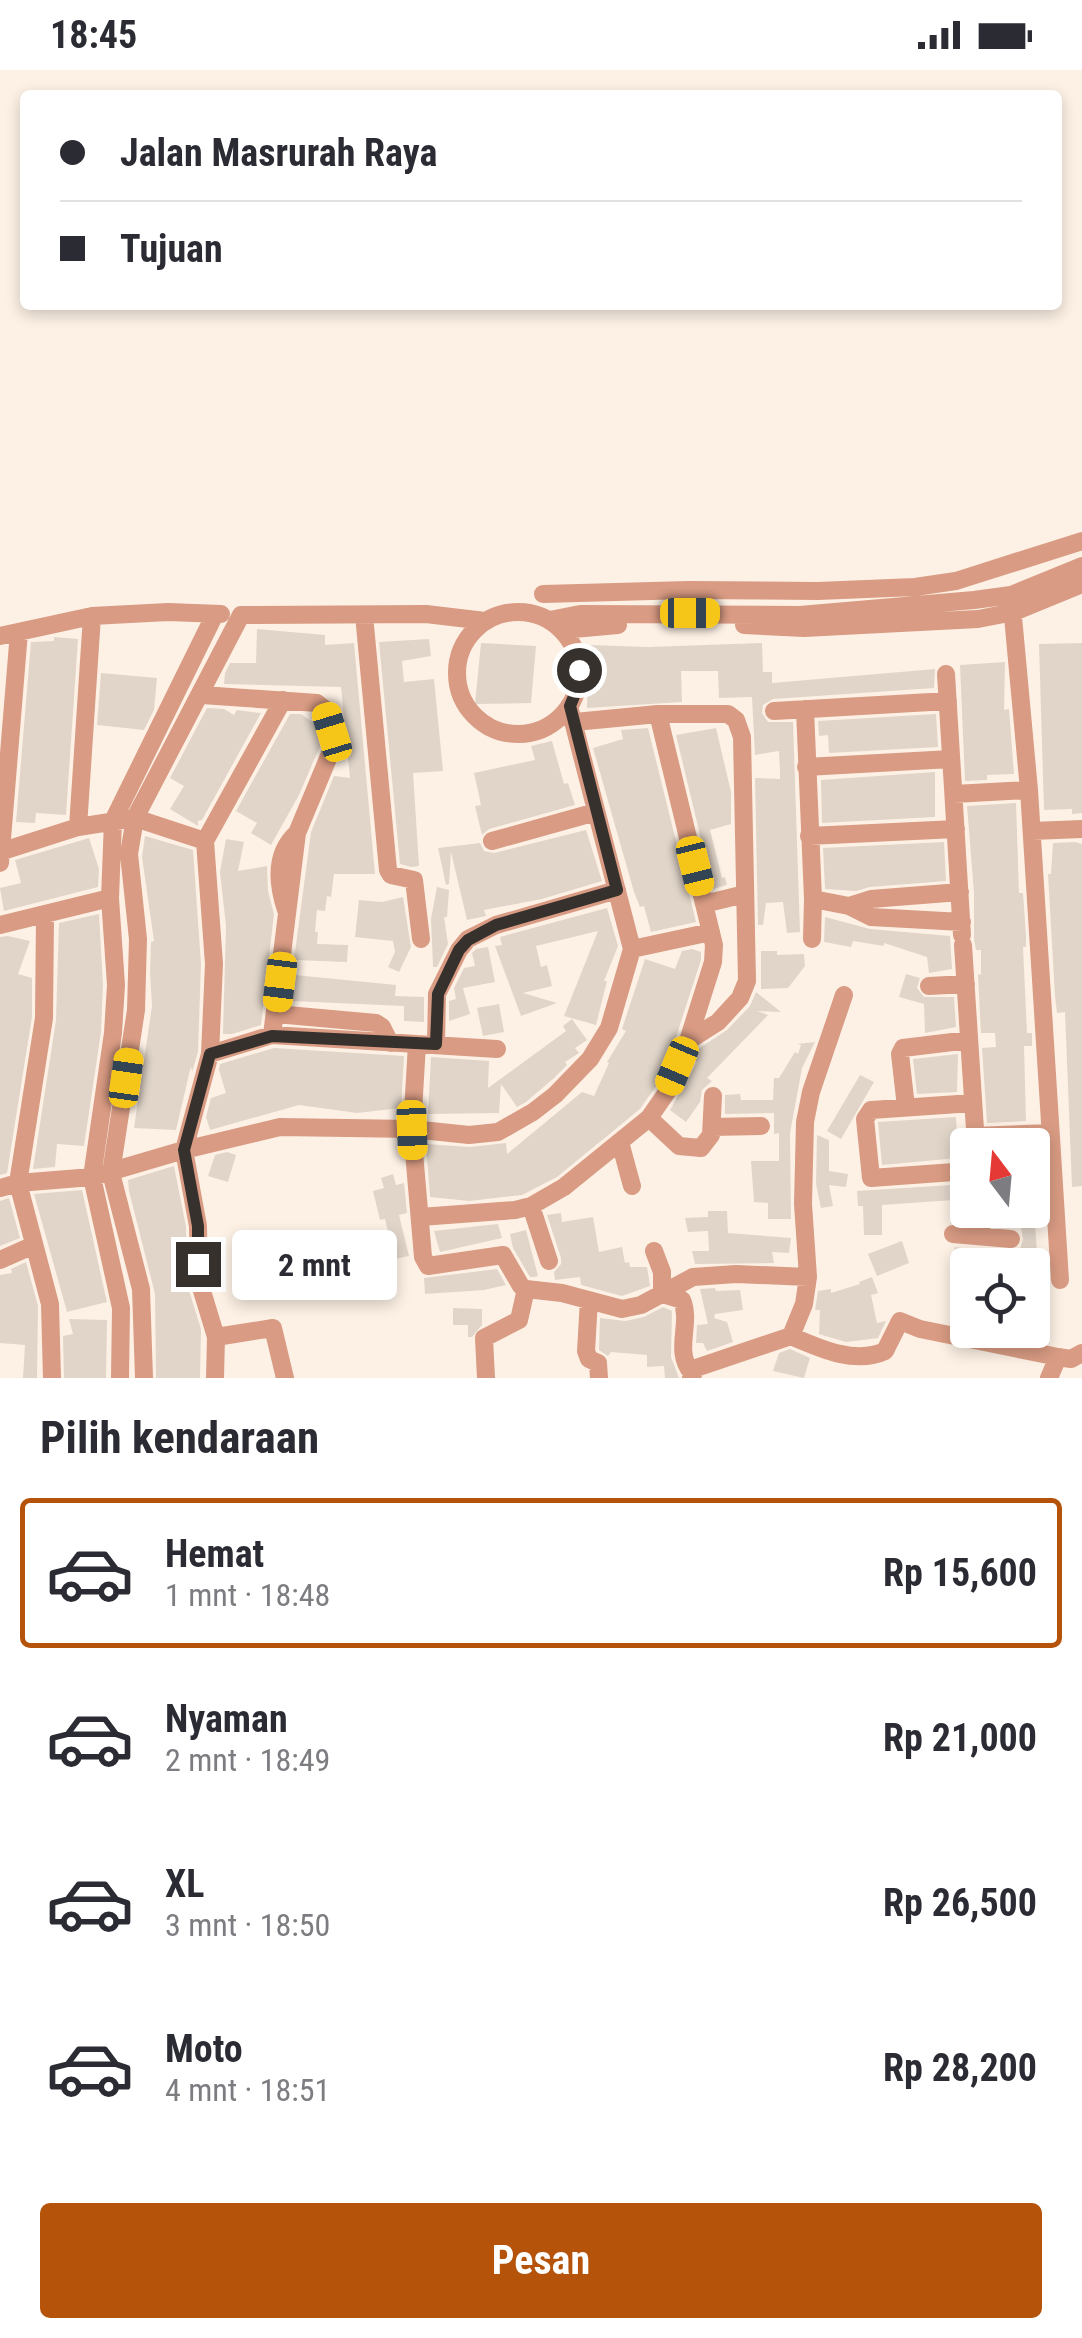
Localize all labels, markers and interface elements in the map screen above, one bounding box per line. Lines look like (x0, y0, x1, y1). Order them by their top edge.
text: 18:45 (50, 13, 137, 57)
text: Jalan Masrurah Raya (120, 131, 437, 175)
text: Tujuan (120, 227, 223, 271)
car (660, 598, 720, 628)
route start (557, 648, 602, 693)
car (309, 699, 355, 765)
car (673, 833, 717, 899)
car (261, 950, 299, 1014)
car (651, 1033, 703, 1099)
car (107, 1046, 145, 1110)
car (396, 1099, 428, 1161)
north arrow (950, 1128, 1050, 1228)
map controls (950, 1128, 1050, 1348)
callout: 2 mnt (233, 1229, 398, 1299)
route end (176, 1242, 221, 1287)
text: 2 mnt (278, 1246, 351, 1284)
button: locate (950, 1248, 1050, 1348)
text: Pilih kendaraan (40, 1411, 319, 1464)
icon: car (45, 1528, 135, 1618)
text: Hemat (165, 1532, 264, 1576)
text: Rp 15,600 (883, 1551, 1037, 1595)
text: 1 mnt · 18:48 (165, 1576, 330, 1614)
icon: car (45, 1693, 135, 1783)
text: Nyaman (165, 1697, 288, 1741)
text: Rp 21,000 (883, 1716, 1037, 1760)
text: 2 mnt · 18:49 (165, 1741, 330, 1779)
icon: car (45, 1858, 135, 1948)
text: XL (165, 1862, 204, 1906)
text: Rp 26,500 (883, 1881, 1037, 1925)
text: 3 mnt · 18:50 (165, 1906, 330, 1944)
icon: car (45, 2023, 135, 2113)
text: Moto (165, 2027, 243, 2071)
text: Rp 28,200 (883, 2046, 1037, 2090)
text: 4 mnt · 18:51 (165, 2071, 330, 2109)
button: Pesan (40, 2203, 1042, 2318)

